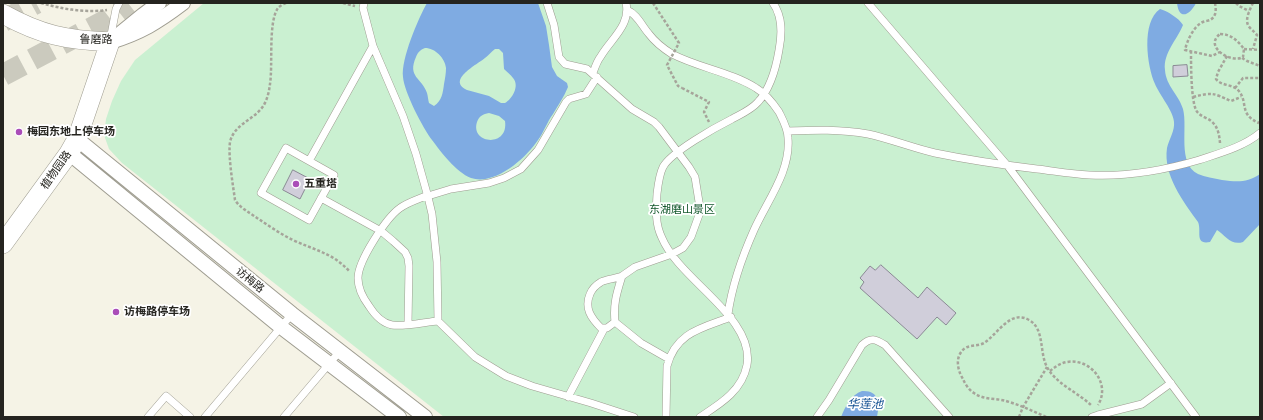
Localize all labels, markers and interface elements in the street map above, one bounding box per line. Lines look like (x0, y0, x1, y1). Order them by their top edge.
street label: 鲁磨路 (80, 33, 112, 47)
place label: 梅园东地上停车场 (27, 125, 115, 139)
marker: 梅园东地上停车场 (14, 127, 24, 137)
street label: 植物园路 (38, 148, 74, 192)
place label: 五重塔 (304, 177, 337, 191)
marker: 五重塔 (291, 179, 301, 189)
park label: 东湖磨山景区 (649, 203, 715, 217)
street label: 访梅路 (233, 264, 267, 296)
place label: 访梅路停车场 (124, 305, 190, 319)
marker: 访梅路停车场 (111, 307, 121, 317)
water label: 华莲池 (847, 397, 883, 411)

